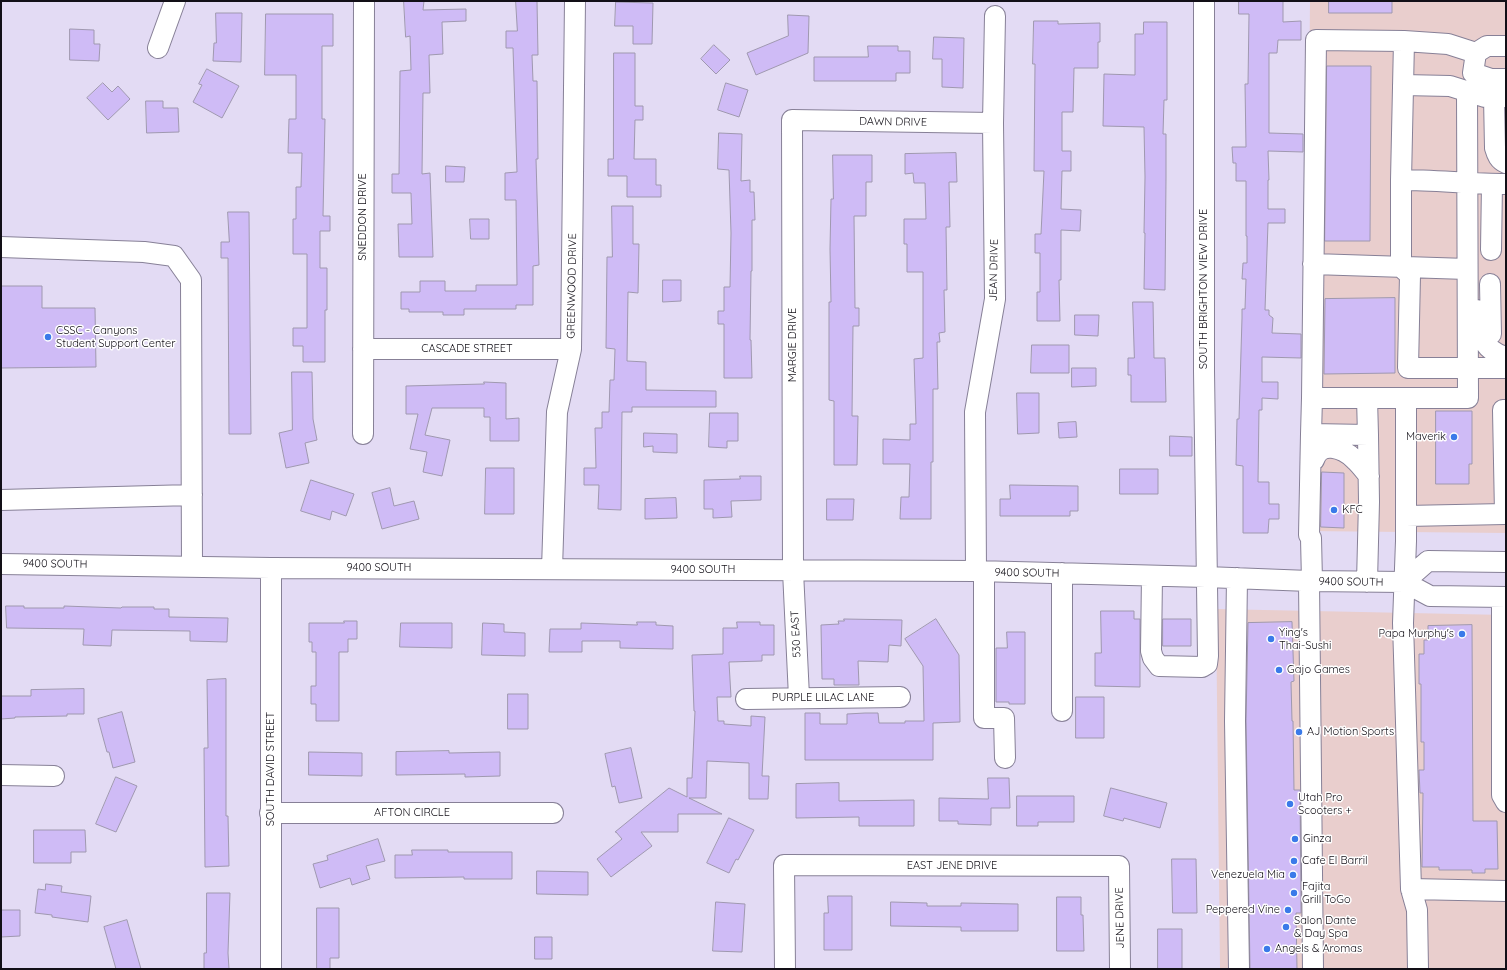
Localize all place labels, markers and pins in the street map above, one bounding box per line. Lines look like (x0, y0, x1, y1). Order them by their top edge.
place label: CSSC - Canyons Student Support Center (56, 324, 175, 350)
marker: CSSC - Canyons Student Support Center (43, 332, 53, 342)
place label: Maverik (1406, 430, 1446, 444)
marker: Maverik (1449, 432, 1459, 442)
place label: KFC (1342, 503, 1363, 517)
marker: KFC (1329, 505, 1339, 515)
place label: Ying's Thai-Sushi (1279, 626, 1331, 652)
place label: Papa Murphy's (1379, 627, 1454, 641)
marker: Papa Murphy's (1457, 629, 1467, 639)
marker: Ying's Thai-Sushi (1266, 634, 1276, 644)
place label: Gajo Games (1287, 663, 1350, 677)
marker: Gajo Games (1274, 665, 1284, 675)
place label: AJ Motion Sports (1307, 725, 1394, 739)
marker: AJ Motion Sports (1294, 727, 1304, 737)
place label: Utah Pro Scooters + (1298, 791, 1352, 817)
marker: Utah Pro Scooters + (1285, 799, 1295, 809)
place label: Ginza (1303, 832, 1331, 846)
marker: Ginza (1290, 834, 1300, 844)
place label: Cafe El Barril (1302, 854, 1368, 868)
marker: Cafe El Barril (1289, 856, 1299, 866)
place label: Venezuela Mia (1211, 868, 1285, 882)
marker: Venezuela Mia (1288, 870, 1298, 880)
place label: Fajita Grill ToGo (1302, 880, 1351, 906)
marker: Fajita Grill ToGo (1289, 888, 1299, 898)
place label: Peppered Vine (1206, 903, 1280, 917)
marker: Peppered Vine (1283, 905, 1293, 915)
place label: Salon Dante & Day Spa (1294, 914, 1356, 940)
marker: Salon Dante & Day Spa (1281, 922, 1291, 932)
place label: Angels & Aromas (1275, 942, 1362, 956)
marker: Angels & Aromas (1262, 944, 1272, 954)

